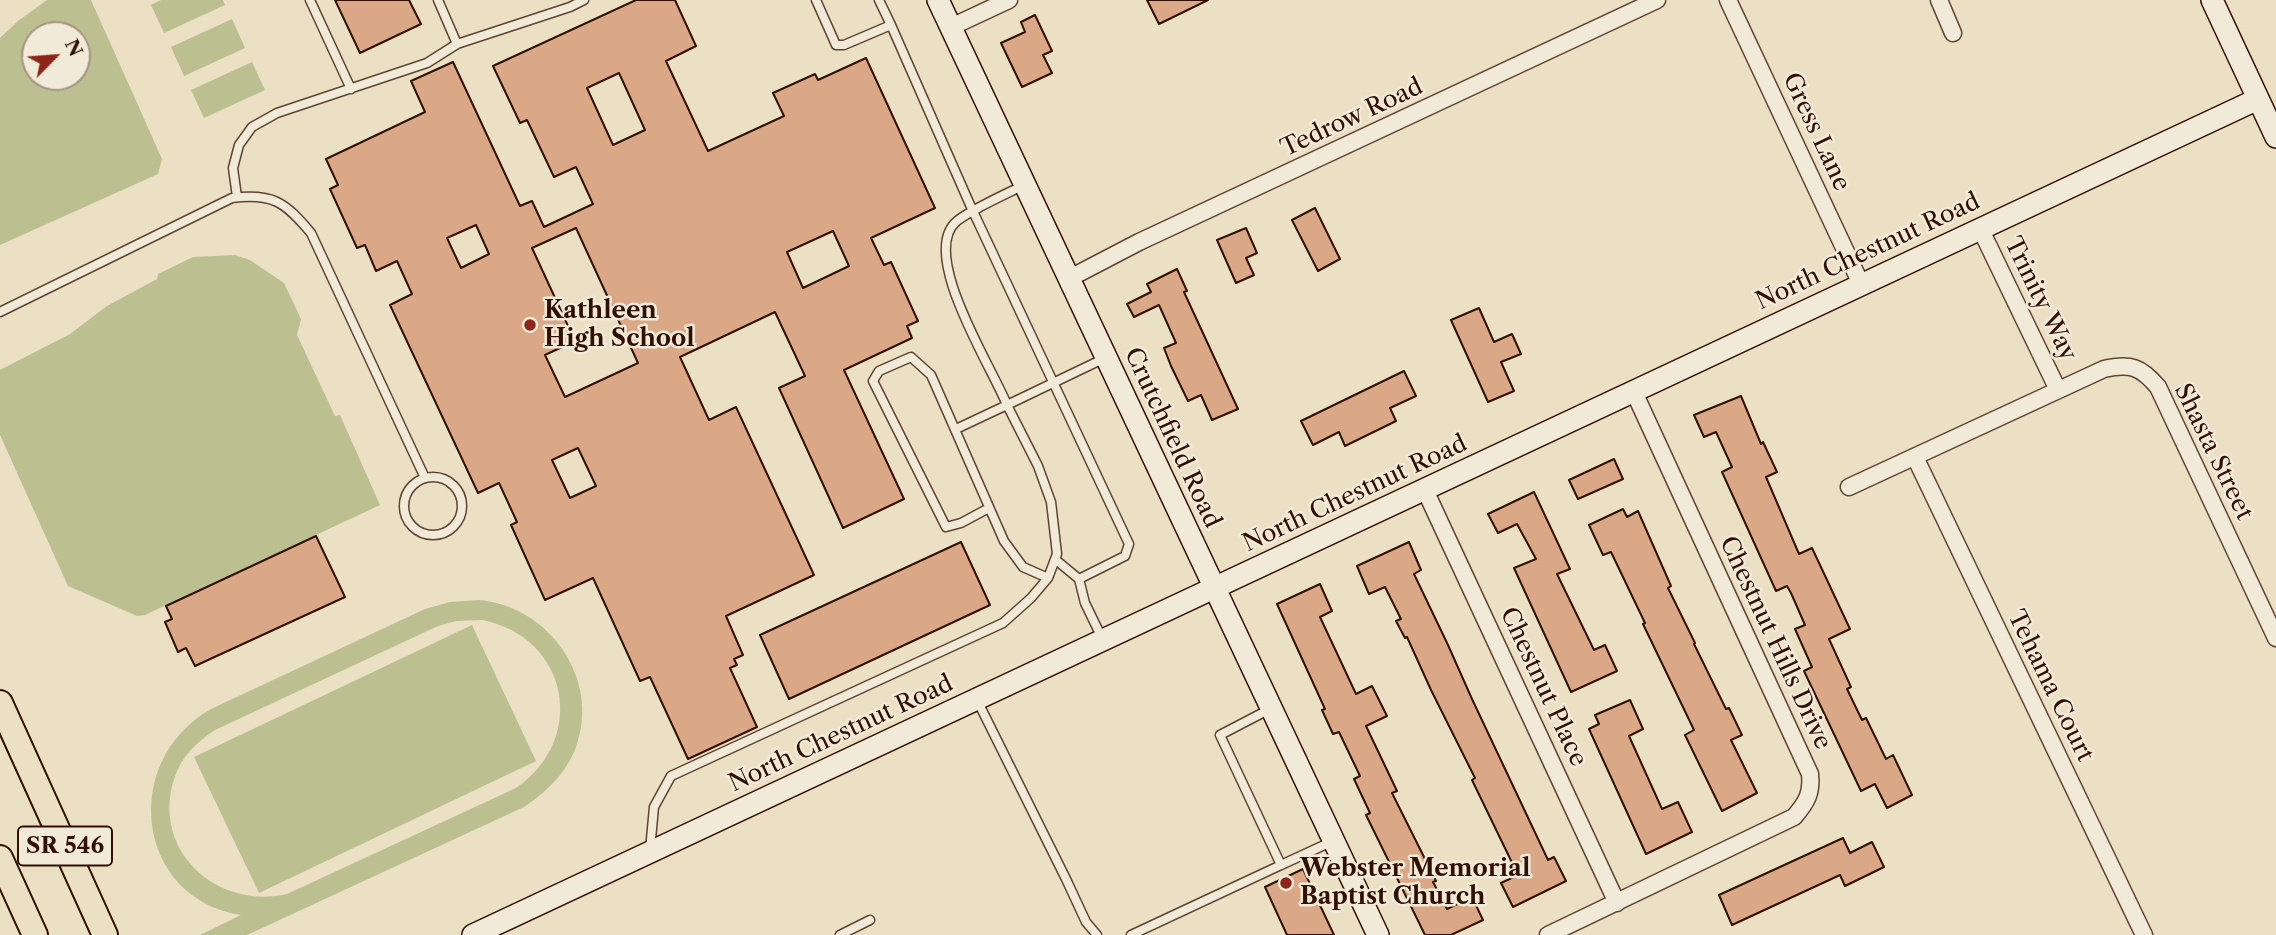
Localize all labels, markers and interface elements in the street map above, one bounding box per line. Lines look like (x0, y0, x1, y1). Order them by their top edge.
north arrow (21, 21, 91, 91)
text: N (60, 35, 88, 60)
street label: Gress Lane (1776, 68, 1856, 196)
street label: Tedrow Road (1277, 73, 1427, 163)
street label: North Chestnut Road (1751, 187, 1985, 317)
street label: Trinity Way (1998, 232, 2082, 366)
place label: Kathleen High School (544, 297, 695, 353)
marker: Kathleen High School (522, 317, 538, 333)
street label: Crutchfield Road (1118, 343, 1226, 533)
street label: Shasta Street (2168, 379, 2258, 525)
street label: North Chestnut Road (1238, 429, 1472, 559)
street label: Chestnut Hills Drive (1713, 532, 1837, 754)
street label: Chestnut Place (1494, 603, 1592, 771)
street label: Tehama Court (2001, 606, 2099, 766)
street label: North Chestnut Road (724, 669, 958, 799)
road number: SR 546 (18, 826, 112, 866)
place label: Webster Memorial Baptist Church (1300, 855, 1530, 911)
marker: Webster Memorial Baptist Church (1278, 875, 1294, 891)

